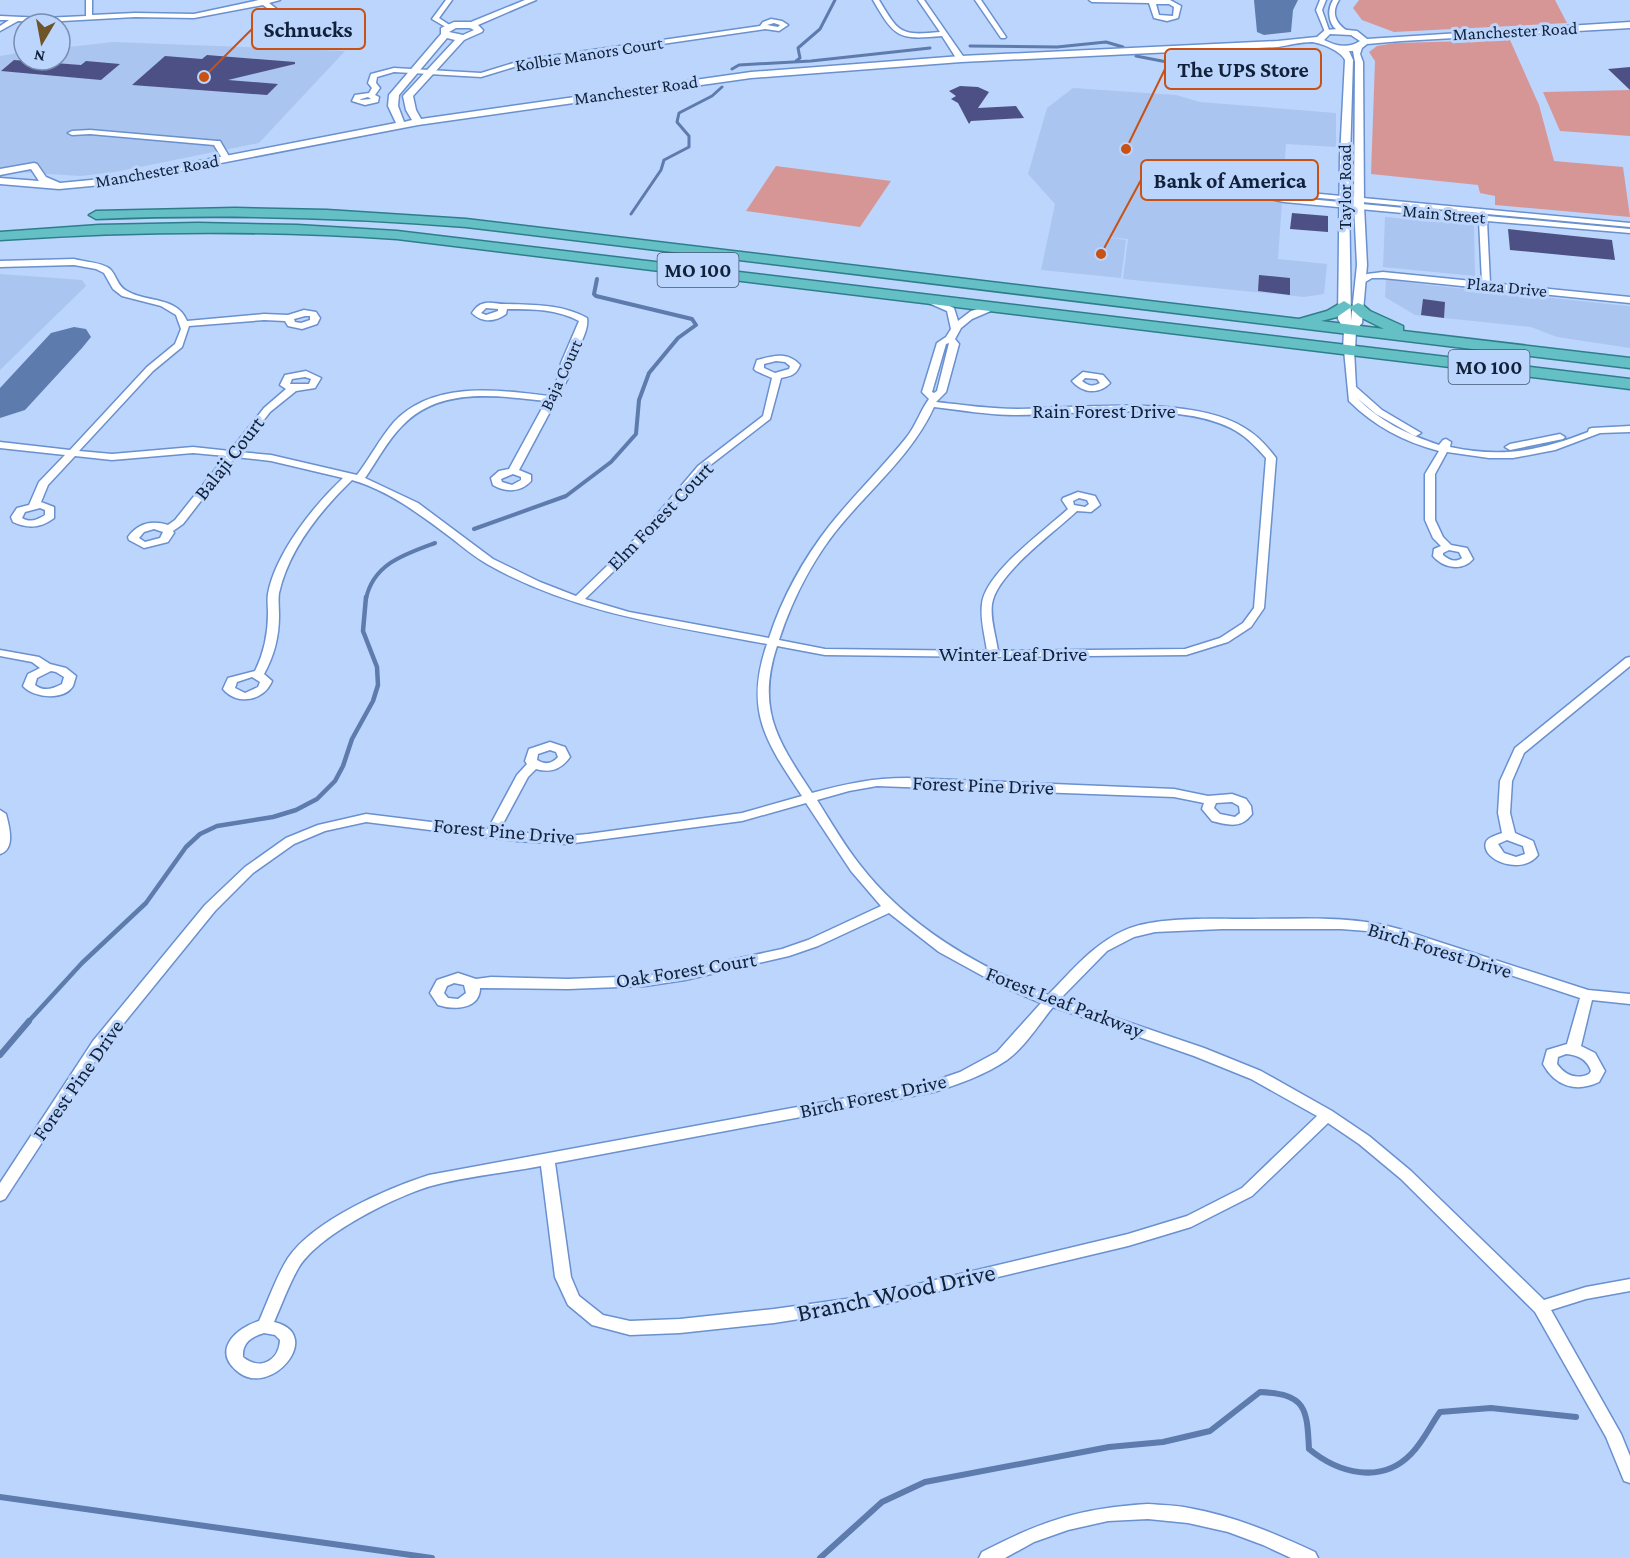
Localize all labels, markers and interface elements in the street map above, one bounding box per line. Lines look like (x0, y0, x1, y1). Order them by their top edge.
callout: Schnucks (252, 9, 365, 49)
north arrow (12, 12, 72, 72)
text: Schnucks (263, 17, 353, 42)
street label: Manchester Road (1452, 18, 1578, 44)
street label: Kolbie Manors Court (514, 32, 665, 76)
text: N (33, 47, 46, 66)
callout: The UPS Store (1165, 49, 1321, 89)
text: The UPS Store (1177, 57, 1309, 82)
street label: Manchester Road (573, 71, 700, 109)
street label: Taylor Road (1335, 144, 1355, 230)
street label: Manchester Road (94, 150, 221, 192)
callout: Bank of America (1141, 160, 1318, 200)
text: Bank of America (1154, 168, 1307, 193)
street label: Main Street (1402, 200, 1487, 228)
road number: MO 100 (658, 253, 738, 287)
street label: Plaza Drive (1466, 273, 1548, 301)
street label: Baja Court (536, 336, 587, 414)
road number: MO 100 (1448, 350, 1530, 384)
street label: Rain Forest Drive (1032, 399, 1176, 423)
street label: Balaji Court (189, 411, 270, 504)
street label: Elm Forest Court (602, 456, 719, 575)
street label: Winter Leaf Drive (939, 642, 1087, 666)
street label: Forest Pine Drive (912, 771, 1054, 799)
street label: Forest Pine Drive (432, 813, 576, 849)
street label: Birch Forest Drive (1365, 917, 1515, 983)
street label: Oak Forest Court (614, 947, 759, 993)
street label: Forest Leaf Parkway (983, 961, 1147, 1043)
street label: Forest Pine Drive (27, 1015, 129, 1145)
street label: Birch Forest Drive (798, 1069, 948, 1123)
street label: Branch Wood Drive (794, 1257, 998, 1328)

